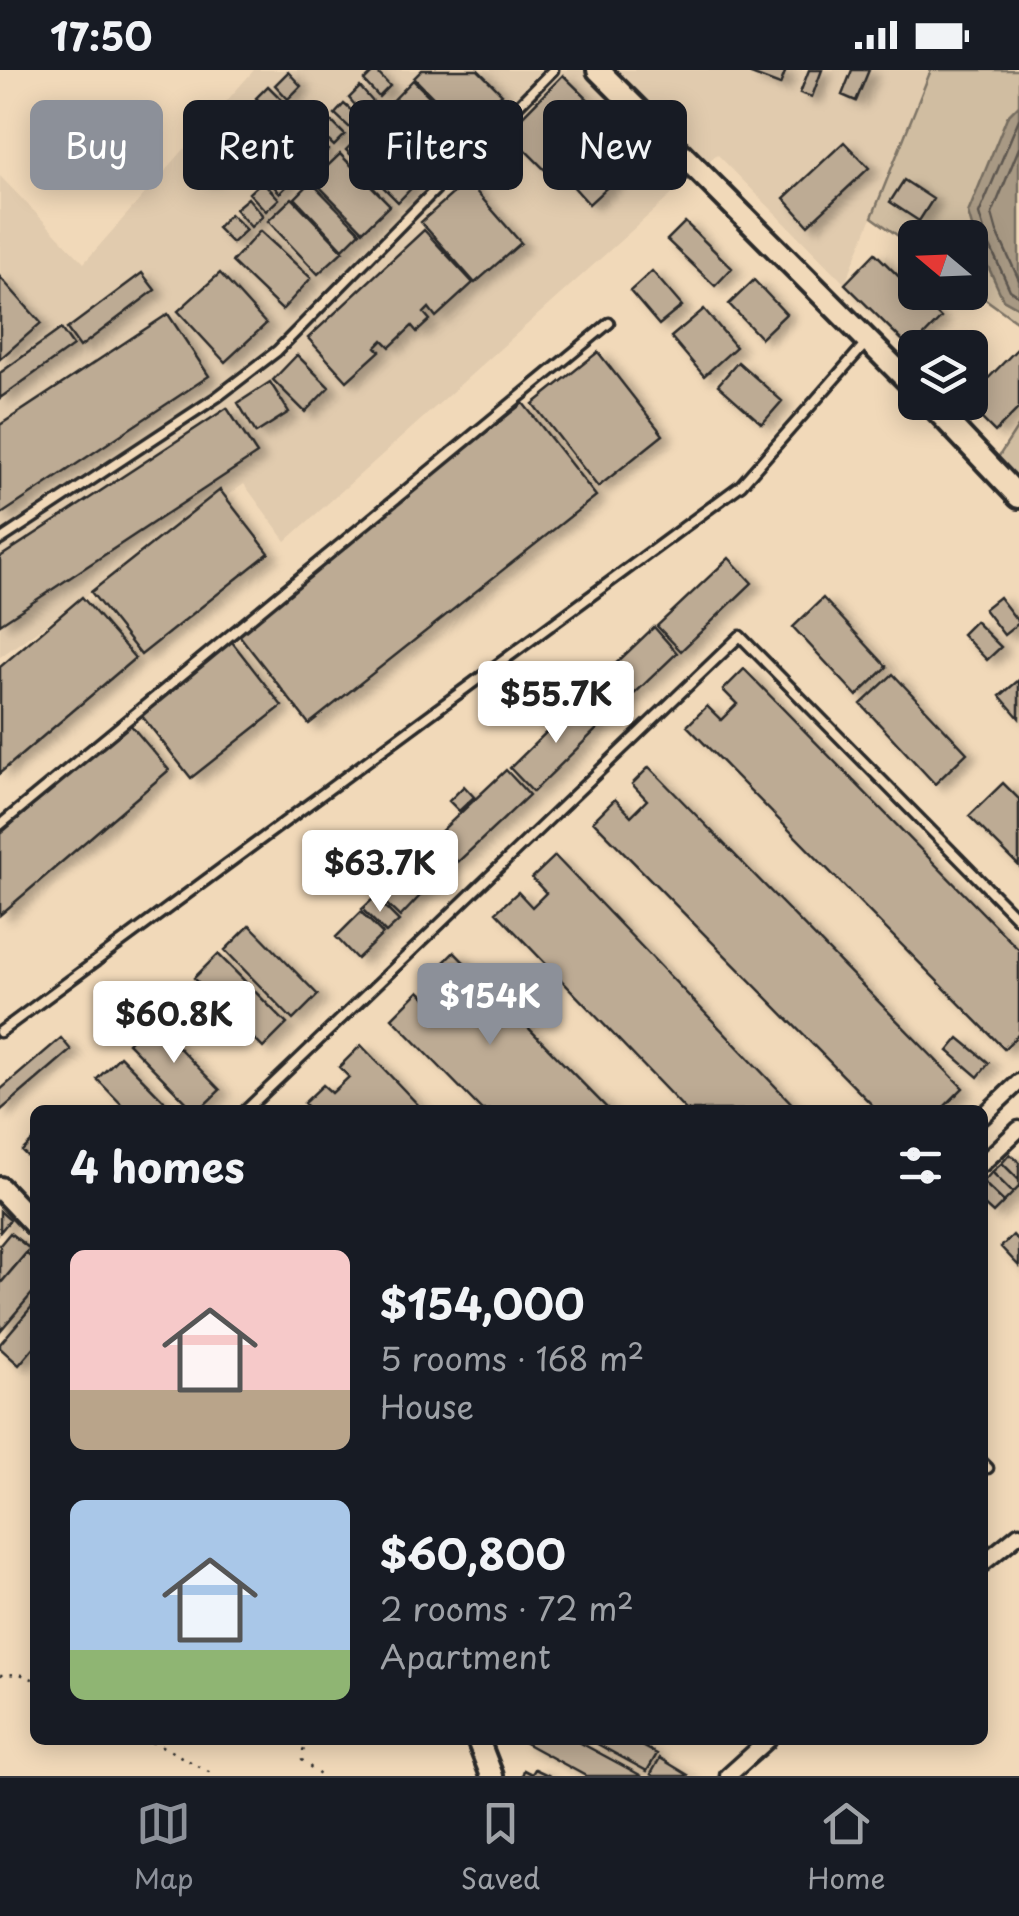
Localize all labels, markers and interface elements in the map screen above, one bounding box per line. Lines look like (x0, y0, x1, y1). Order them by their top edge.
text: 17:50 (50, 7, 152, 64)
chip: Buy (30, 100, 163, 190)
chip: Rent (183, 100, 329, 190)
chip: Filters (349, 100, 523, 190)
chip: New (543, 100, 687, 190)
north arrow (898, 220, 988, 310)
map controls (898, 220, 988, 420)
button: layers (898, 330, 988, 420)
pin: $55.7K (475, 661, 637, 746)
text: $55.7K (500, 669, 612, 717)
pin: $63.7K (299, 830, 461, 915)
text: $63.7K (324, 838, 436, 886)
pin: $154K (420, 963, 560, 1048)
text: $154K (439, 971, 541, 1019)
pin: $60.8K (93, 981, 255, 1066)
text: $60.8K (115, 989, 233, 1037)
text: 4 homes (70, 1134, 245, 1197)
icon: filters (893, 1138, 948, 1193)
text: $154,000 (380, 1271, 585, 1334)
icon: home (150, 1290, 270, 1410)
text: 5 rooms · 168 m² (380, 1334, 644, 1382)
text: House (380, 1382, 474, 1430)
text: $60,800 (380, 1521, 566, 1584)
icon: home (150, 1540, 270, 1660)
text: 2 rooms · 72 m² (380, 1584, 634, 1632)
text: Apartment (380, 1632, 551, 1680)
tab: Map (134, 1796, 193, 1899)
tab: Saved (461, 1796, 540, 1899)
tab: Home (807, 1796, 885, 1899)

